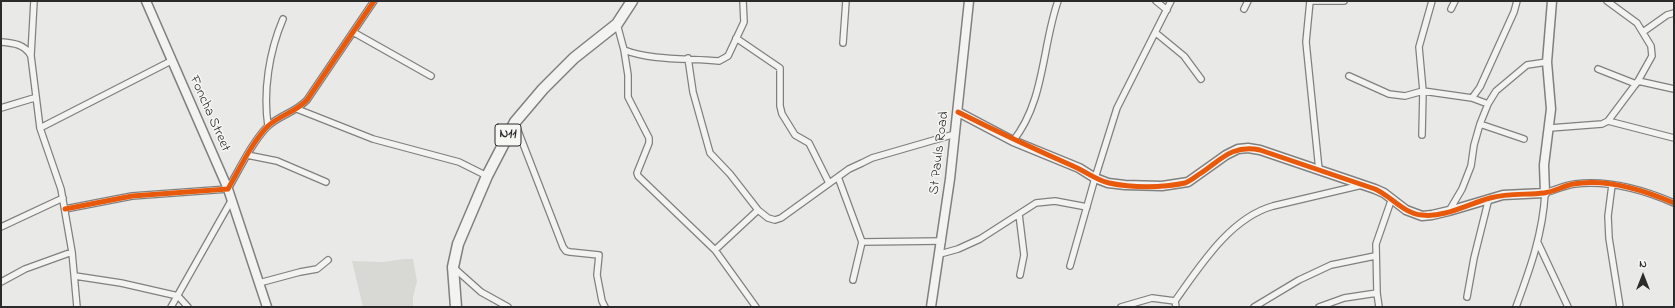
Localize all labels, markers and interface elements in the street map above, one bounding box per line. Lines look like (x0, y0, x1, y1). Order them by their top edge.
street label: Foncha Street (185, 73, 233, 155)
street label: St Pauls Road (927, 111, 953, 195)
road number: N11 (495, 124, 521, 146)
north arrow (1623, 256, 1663, 296)
text: N (1639, 256, 1647, 272)

